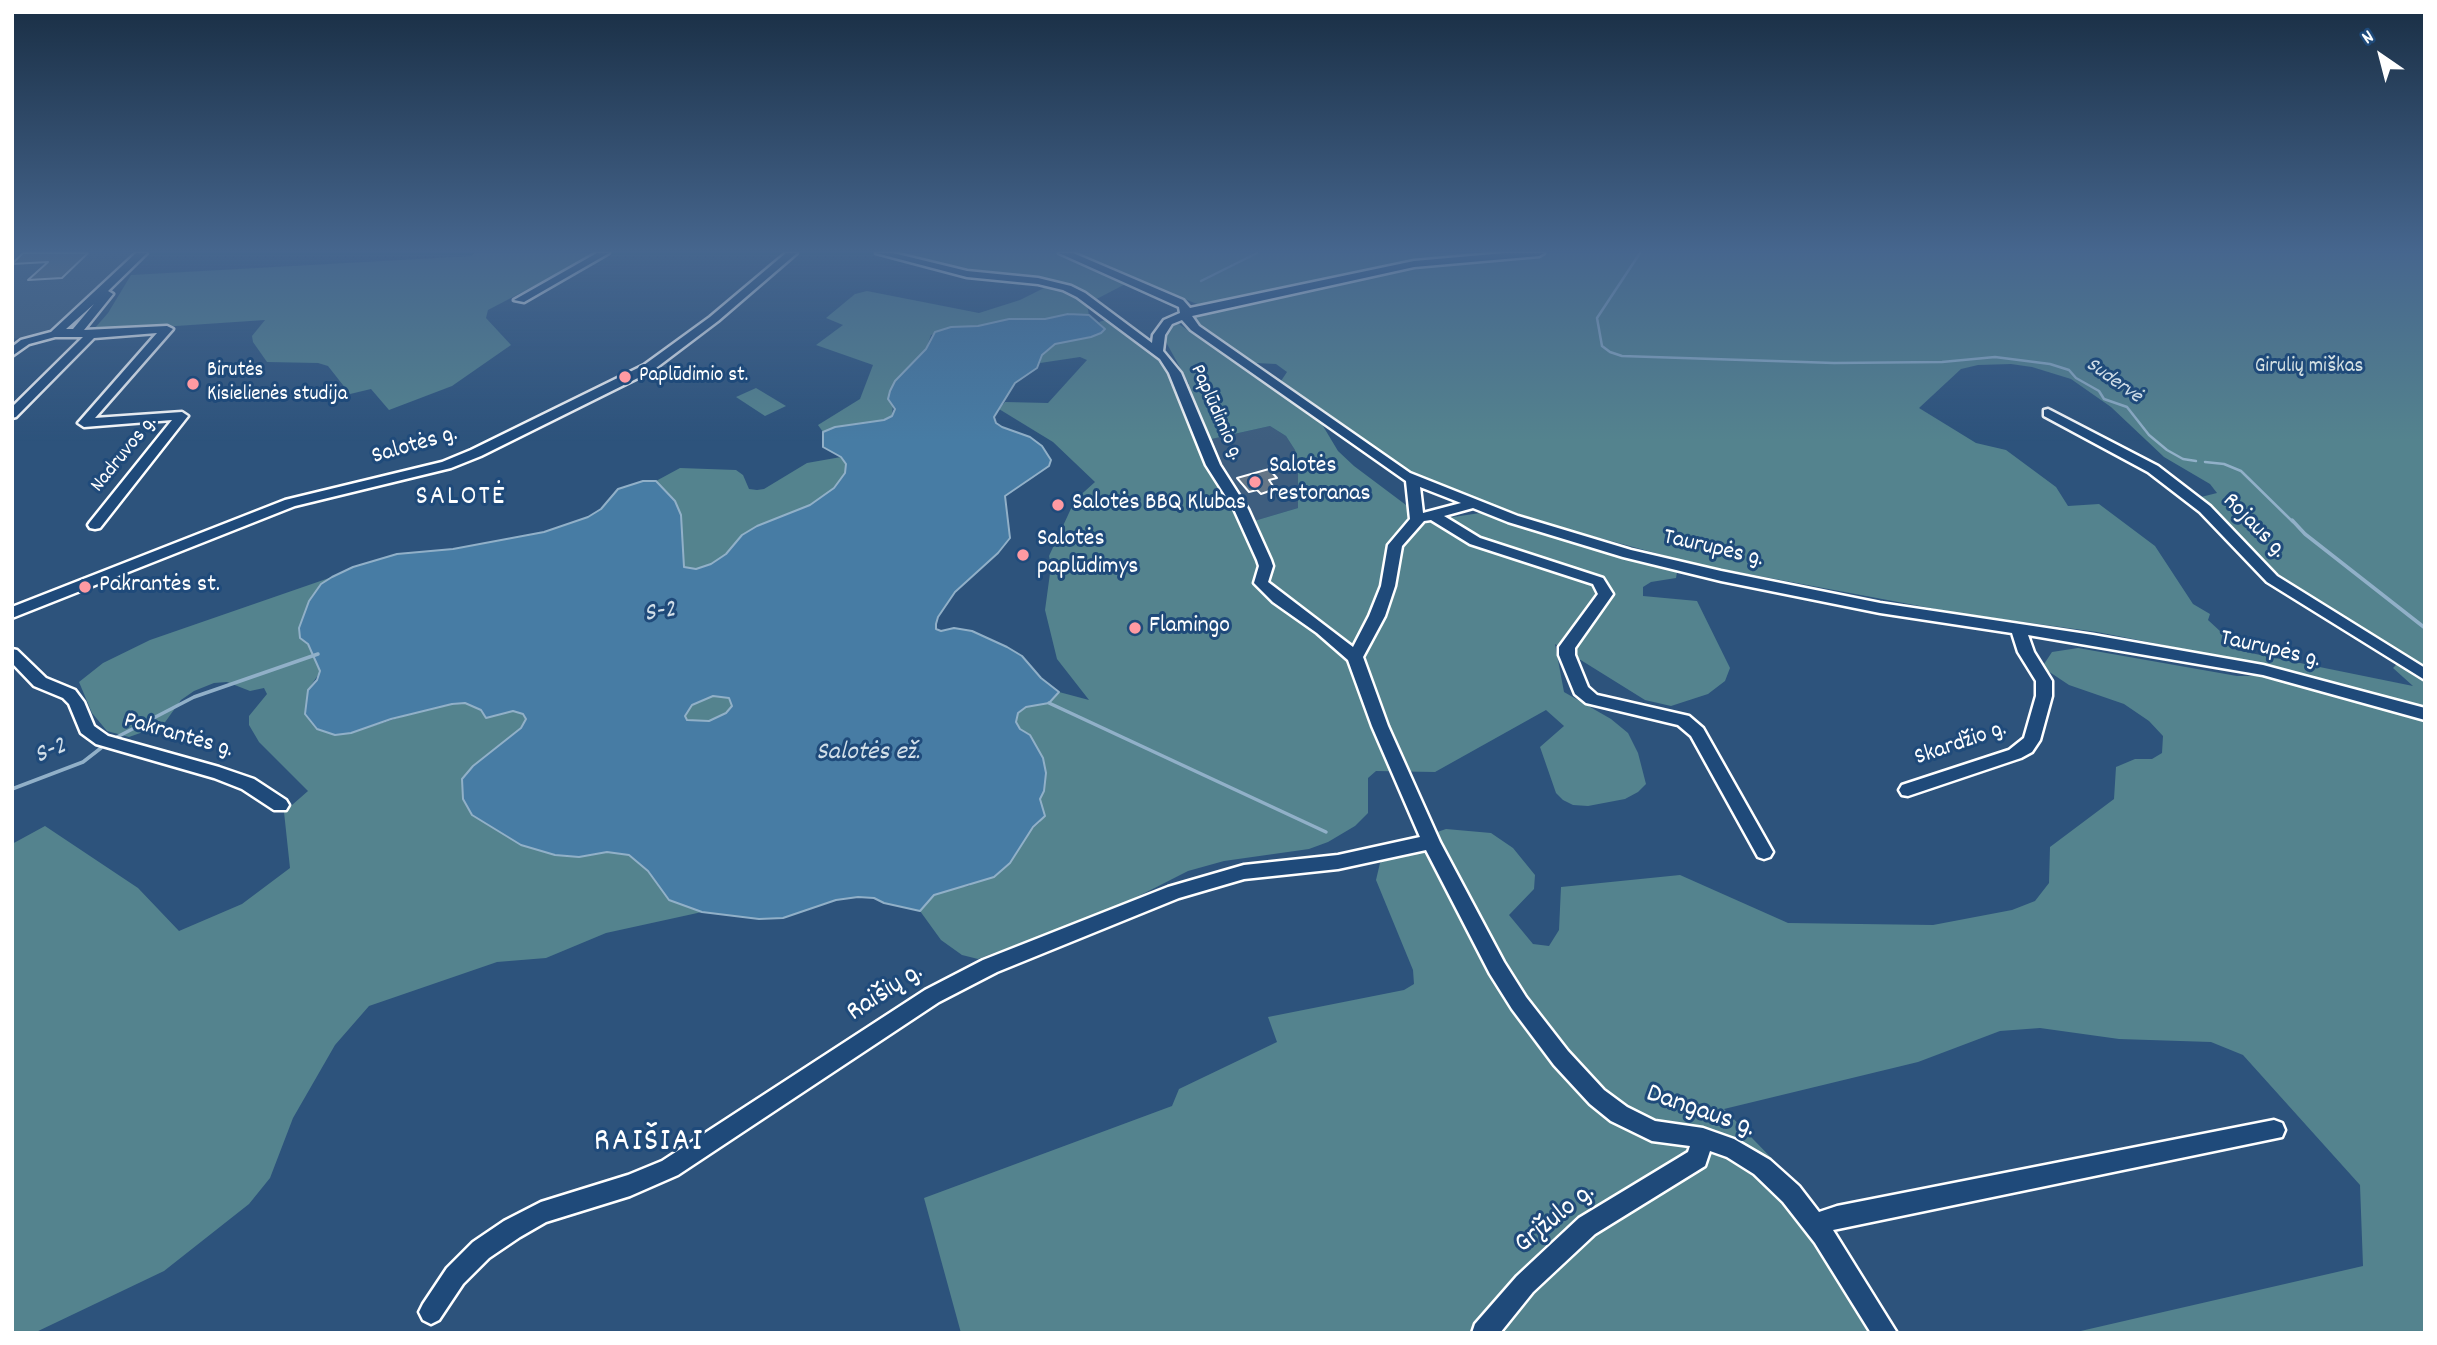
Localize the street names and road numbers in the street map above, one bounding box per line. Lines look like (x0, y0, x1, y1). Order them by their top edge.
street label: Paplūdimio g. (1183, 361, 1247, 465)
street label: Nadruvos g. (86, 412, 164, 498)
street label: Salotės g. (369, 421, 461, 473)
street label: Rojaus g. (2215, 488, 2291, 566)
street label: Taurupės g. (1660, 525, 1766, 575)
street label: Taurupės g. (2217, 626, 2323, 676)
street label: Pakrantės g. (120, 708, 236, 766)
street label: Skardžio g. (1911, 716, 2011, 774)
street label: Raišių g. (841, 957, 931, 1031)
street label: Dangaus g. (1641, 1079, 1759, 1147)
street label: Grįžulo g. (1509, 1177, 1603, 1263)

